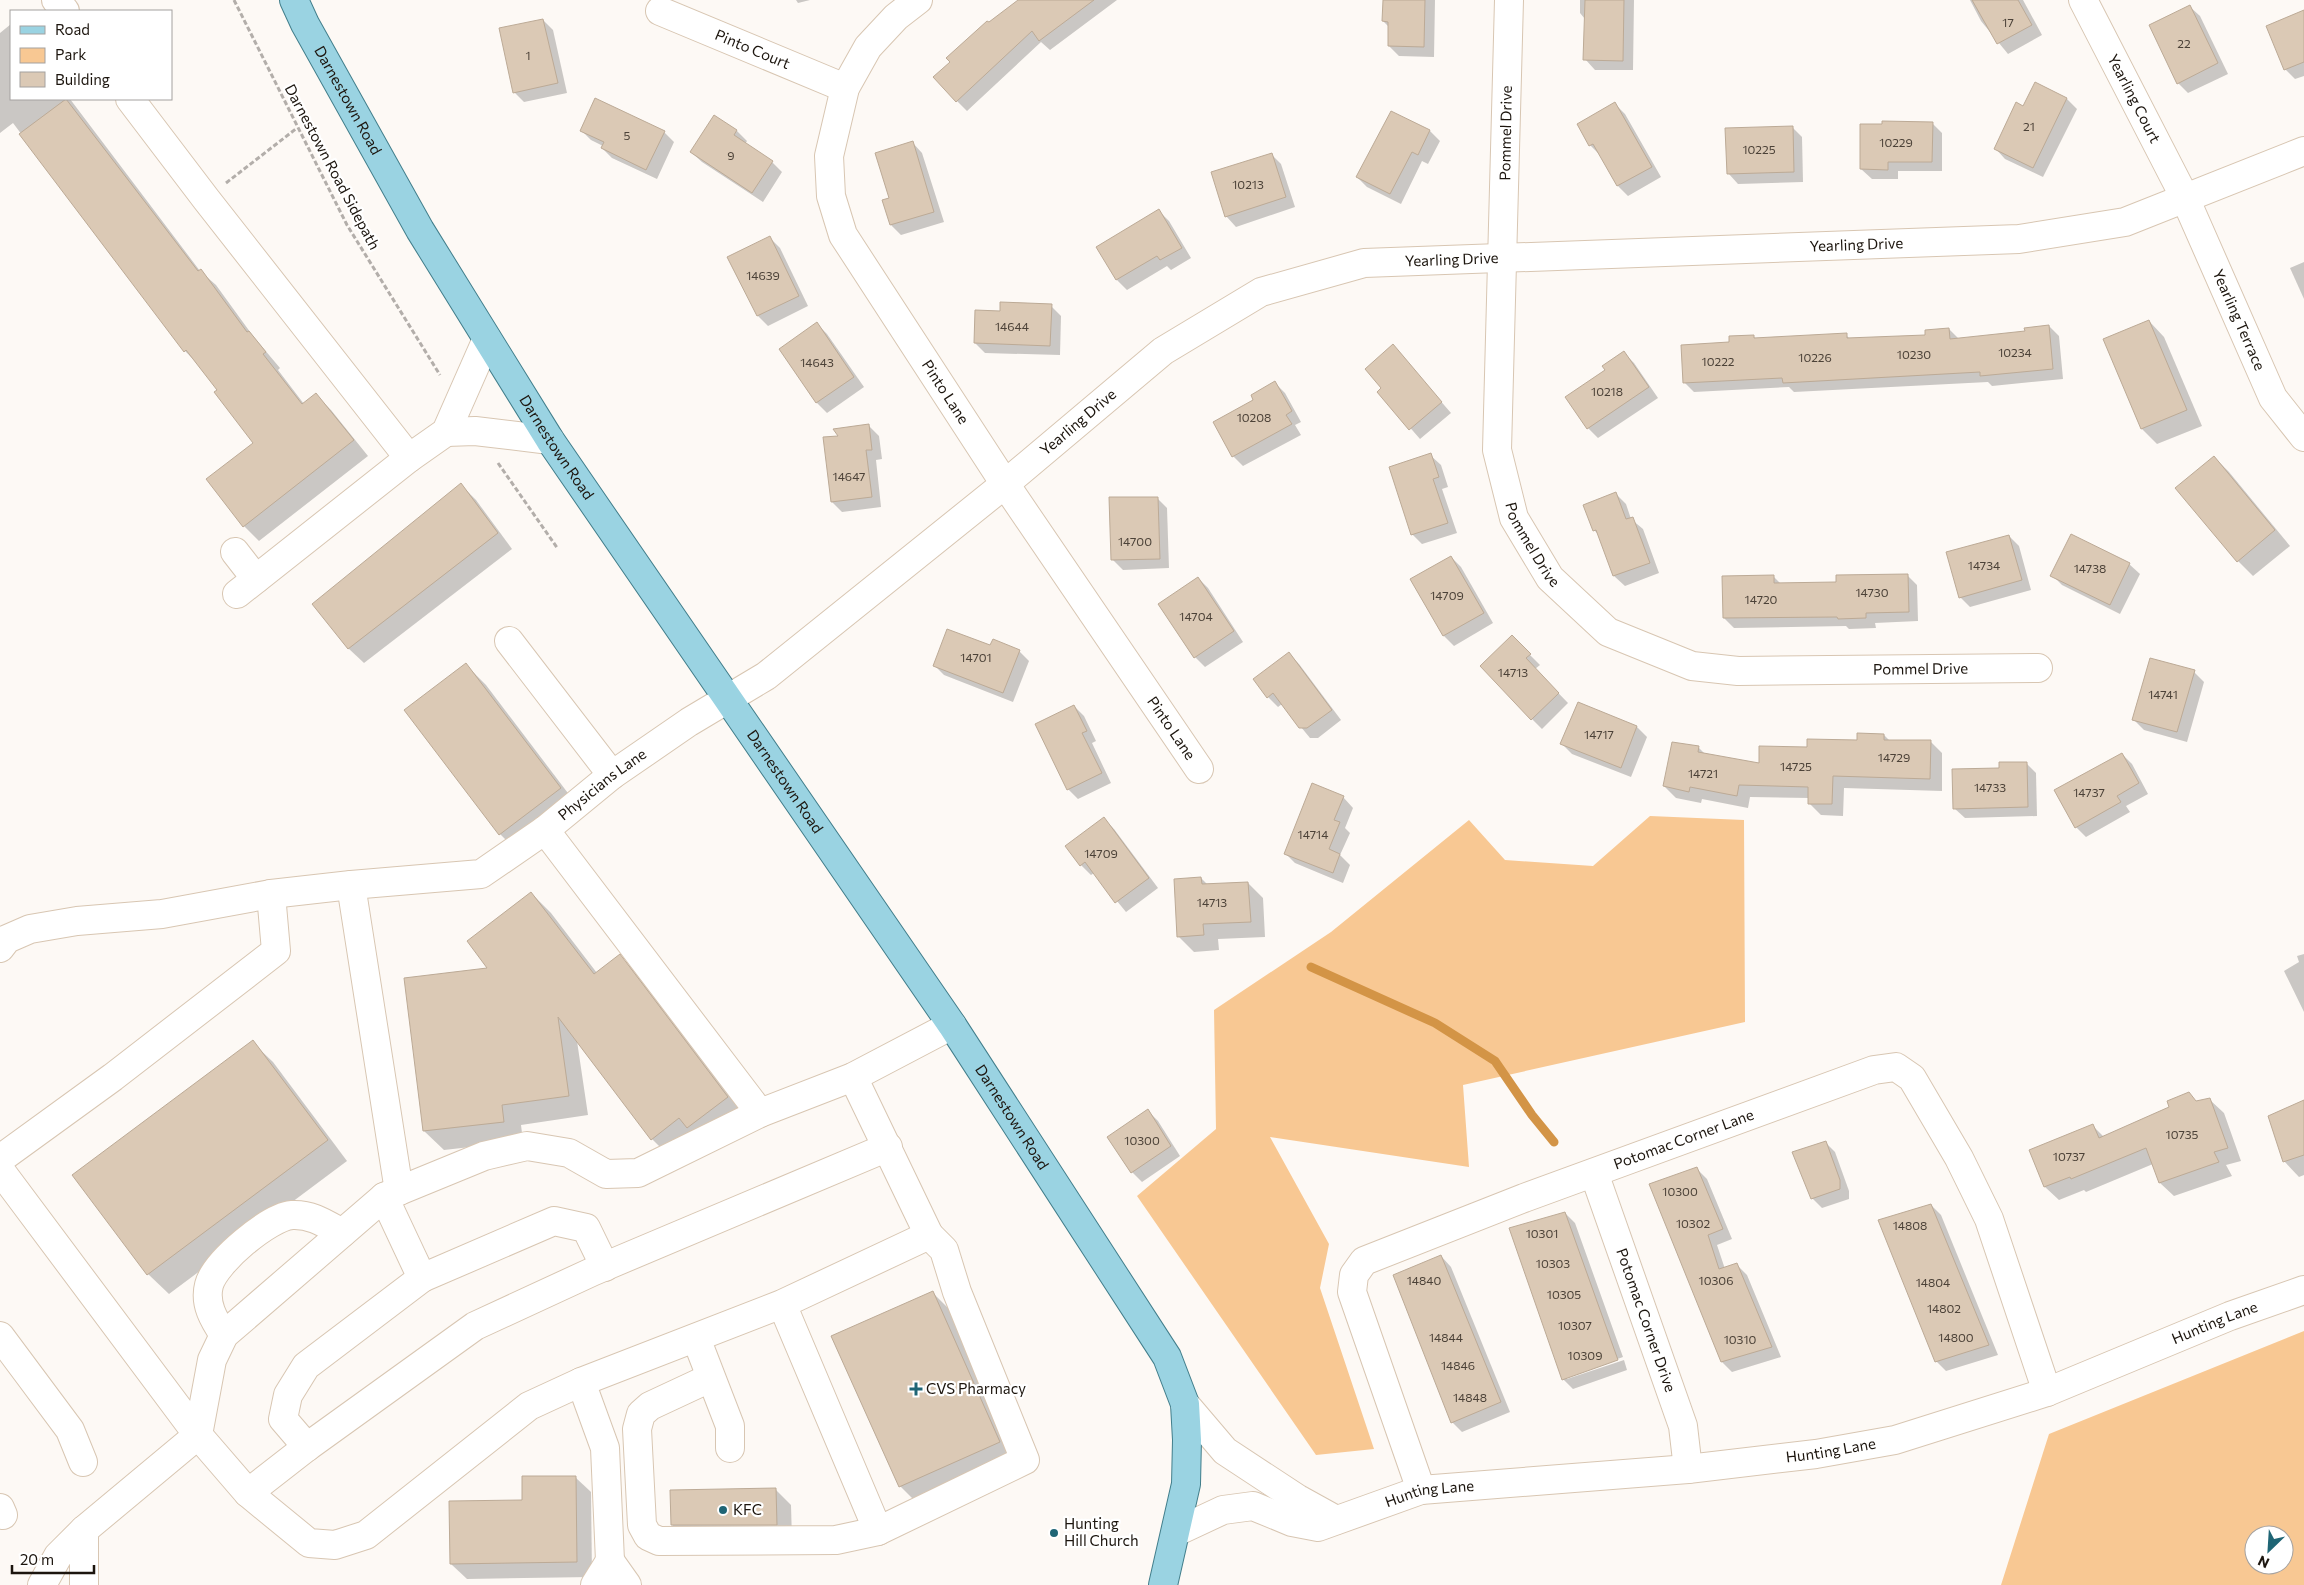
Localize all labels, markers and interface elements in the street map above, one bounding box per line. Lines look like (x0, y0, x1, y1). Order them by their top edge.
legend (10, 10, 172, 100)
house number: 17 (2002, 15, 2014, 29)
text: Road (55, 20, 90, 38)
street label: Pinto Court (713, 25, 793, 72)
house number: 22 (2177, 36, 2191, 50)
street label: Darnestown Road (311, 43, 386, 157)
text: Park (55, 45, 86, 63)
house number: 1 (525, 48, 531, 62)
street label: Yearling Court (2104, 51, 2165, 146)
text: Building (55, 70, 110, 88)
street label: Darnestown Road Sidepath (282, 81, 384, 252)
street label: Pommel Drive (1495, 85, 1515, 181)
house number: 21 (2023, 119, 2035, 133)
house number: 5 (624, 128, 631, 142)
house number: 10229 (1879, 135, 1913, 149)
house number: 10225 (1742, 142, 1776, 156)
house number: 9 (727, 148, 735, 162)
house number: 10213 (1232, 177, 1264, 191)
street label: Yearling Drive (1809, 233, 1904, 255)
street label: Yearling Drive (1405, 248, 1499, 269)
street label: Yearling Terrace (2209, 266, 2270, 373)
house number: 14639 (746, 268, 780, 282)
house number: 14644 (995, 319, 1029, 333)
house number: 10234 (1998, 345, 2032, 359)
house number: 10230 (1897, 347, 1931, 361)
house number: 10226 (1798, 350, 1832, 364)
house number: 10222 (1702, 354, 1735, 368)
house number: 14643 (800, 355, 834, 369)
street label: Pinto Lane (919, 356, 973, 427)
street label: Yearling Drive (1036, 384, 1119, 459)
house number: 10218 (1591, 384, 1623, 398)
street label: Darnestown Road (516, 391, 598, 503)
house number: 10208 (1237, 410, 1271, 424)
house number: 14647 (833, 469, 865, 483)
street label: Pommel Drive (1502, 500, 1564, 590)
house number: 14700 (1118, 534, 1152, 548)
house number: 14734 (1968, 558, 2000, 572)
house number: 14738 (2074, 561, 2106, 575)
house number: 14730 (1855, 585, 1889, 599)
house number: 14709 (1430, 588, 1464, 602)
house number: 14720 (1745, 592, 1778, 606)
house number: 14704 (1179, 609, 1213, 623)
house number: 14701 (960, 650, 992, 664)
street label: Pommel Drive (1873, 659, 1968, 678)
house number: 14713 (1498, 665, 1528, 679)
house number: 14741 (2148, 687, 2178, 701)
street label: Pinto Lane (1144, 692, 1200, 763)
street label: Darnestown Road (744, 726, 828, 836)
house number: 14717 (1584, 727, 1614, 741)
street label: Physicians Lane (554, 744, 649, 824)
house number: 14729 (1878, 750, 1910, 764)
house number: 14725 (1780, 759, 1812, 773)
house number: 14721 (1688, 766, 1718, 780)
house number: 14733 (1974, 780, 2006, 794)
house number: 14737 (2073, 785, 2105, 799)
house number: 14714 (1298, 827, 1328, 841)
house number: 14709 (1084, 846, 1118, 860)
house number: 14713 (1197, 895, 1227, 909)
street label: Darnestown Road (972, 1061, 1053, 1173)
street label: Potomac Corner Lane (1611, 1105, 1756, 1173)
house number: 10735 (2166, 1127, 2199, 1141)
house number: 10300 (1124, 1133, 1160, 1147)
house number: 10737 (2053, 1149, 2085, 1163)
house number: 10300 (1662, 1184, 1698, 1198)
house number: 10302 (1676, 1216, 1710, 1230)
house number: 14808 (1893, 1218, 1927, 1232)
house number: 10301 (1526, 1226, 1558, 1240)
street label: Potomac Corner Drive (1613, 1246, 1680, 1394)
house number: 10303 (1536, 1256, 1570, 1270)
house number: 14840 (1407, 1273, 1441, 1287)
house number: 10306 (1699, 1273, 1733, 1287)
house number: 14804 (1916, 1275, 1950, 1289)
house number: 10305 (1547, 1287, 1581, 1301)
street label: Hunting Lane (2169, 1297, 2260, 1347)
house number: 14802 (1927, 1301, 1961, 1315)
house number: 10307 (1558, 1318, 1592, 1332)
house number: 14844 (1429, 1330, 1463, 1344)
house number: 14800 (1938, 1330, 1974, 1344)
house number: 10310 (1724, 1332, 1757, 1346)
house number: 10309 (1568, 1348, 1602, 1362)
house number: 14846 (1441, 1358, 1475, 1372)
place label: CVS Pharmacy (926, 1379, 1026, 1397)
marker: CVS Pharmacy (910, 1383, 922, 1395)
house number: 14848 (1453, 1390, 1487, 1404)
street label: Hunting Lane (1785, 1434, 1877, 1465)
street label: Hunting Lane (1382, 1476, 1475, 1510)
place label: KFC (733, 1500, 762, 1518)
marker: KFC (717, 1504, 729, 1516)
place label: Hunting Hill Church (1064, 1514, 1139, 1549)
north arrow (2244, 1525, 2294, 1575)
marker: Hunting Hill Church (1048, 1527, 1060, 1539)
scale bar (12, 1542, 95, 1574)
text: 20 m (20, 1550, 54, 1568)
text: N (2255, 1552, 2272, 1572)

